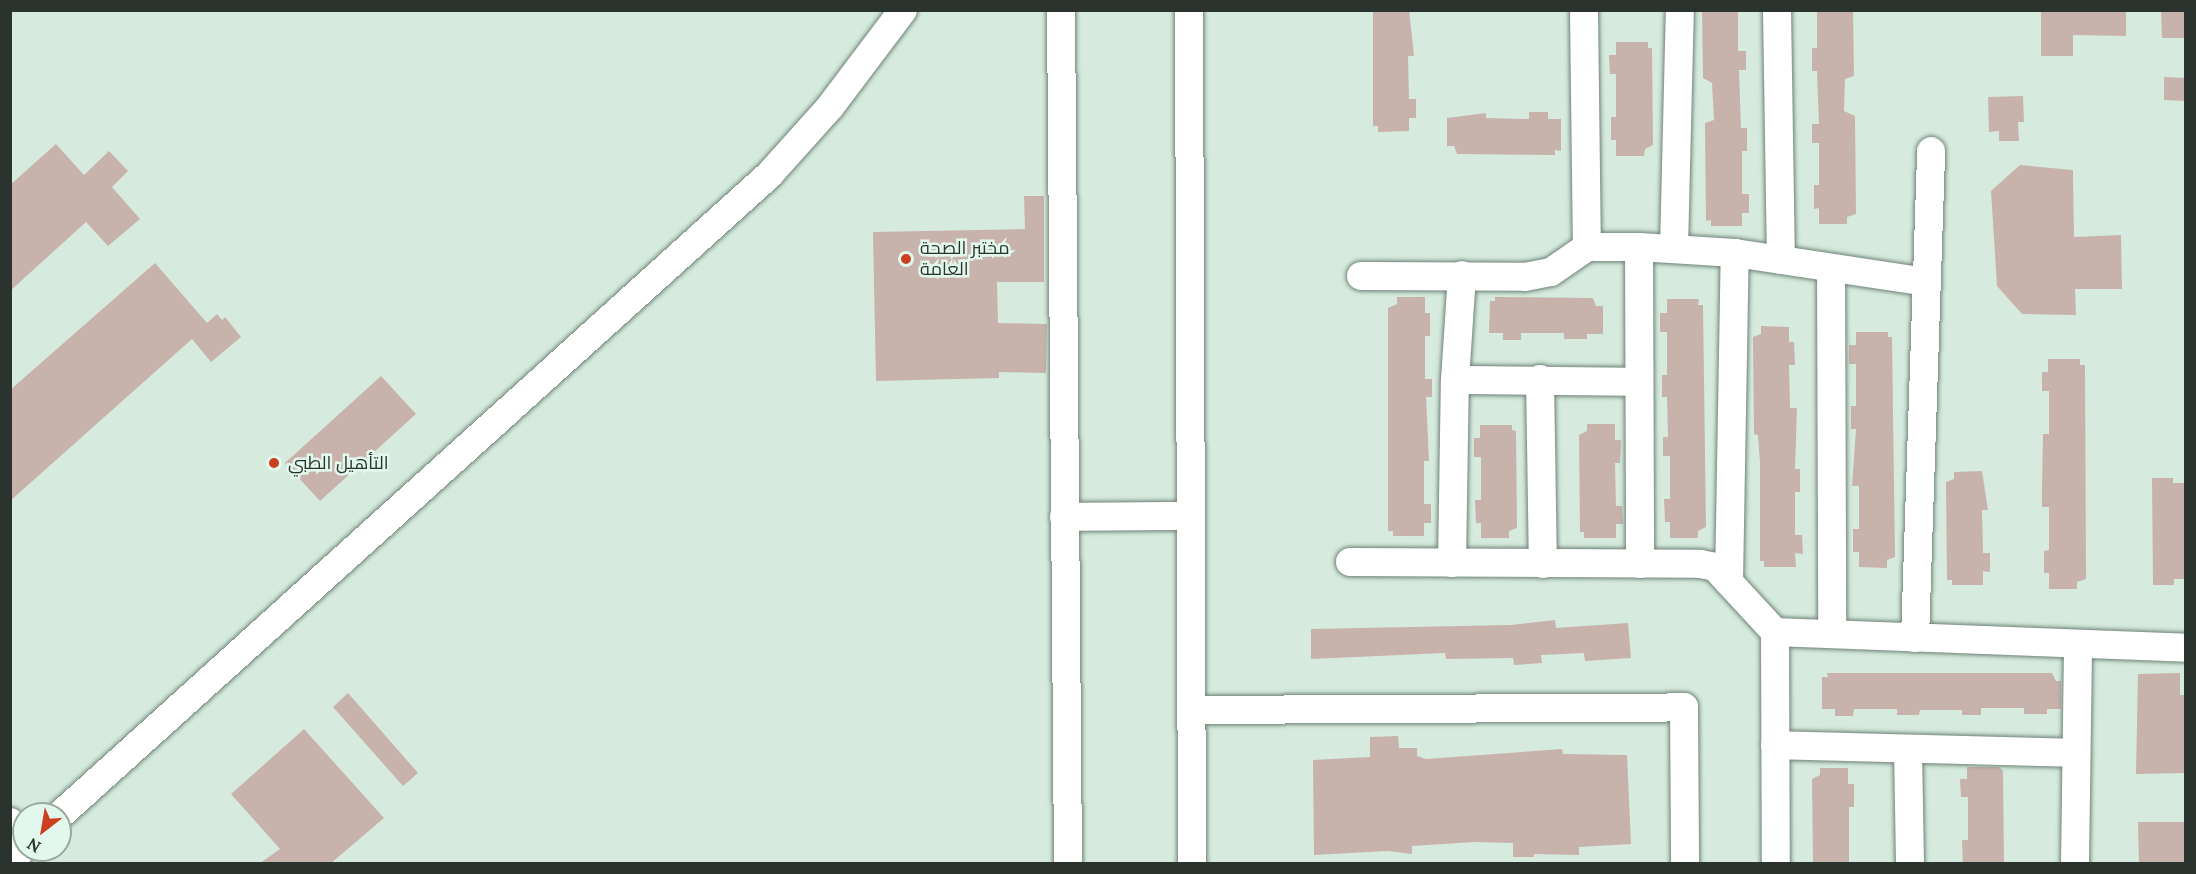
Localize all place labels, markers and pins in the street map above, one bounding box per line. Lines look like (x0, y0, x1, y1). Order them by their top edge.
place label: مختبر الصحة العامة (920, 238, 1010, 280)
marker: مختبر الصحة العامة (897, 250, 915, 268)
place label: التأهيل الطبي (288, 452, 389, 474)
marker: التأهيل الطبي (265, 454, 283, 472)

